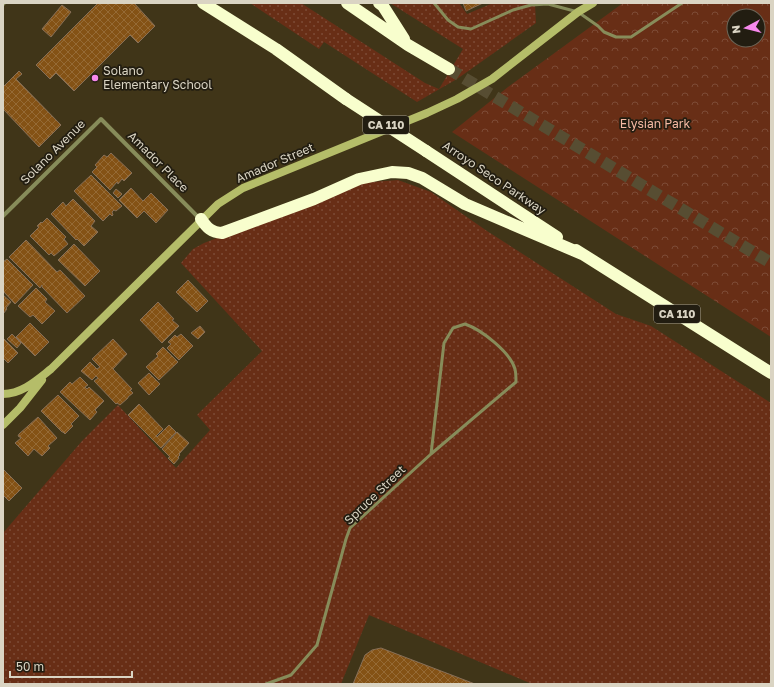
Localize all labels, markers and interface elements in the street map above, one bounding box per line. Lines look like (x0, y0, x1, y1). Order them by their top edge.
north arrow (726, 8, 766, 48)
text: N (729, 24, 743, 34)
place label: Solano Elementary School (103, 63, 212, 92)
marker: Solano Elementary School (90, 73, 100, 83)
street label: Solano Avenue (17, 116, 88, 187)
road number: CA 110 (363, 116, 409, 134)
park label: Elysian Park (620, 116, 690, 131)
street label: Amador Place (125, 128, 192, 195)
street label: Arroyo Seco Parkway (440, 137, 549, 218)
street label: Amador Street (234, 139, 316, 186)
road number: CA 110 (654, 305, 700, 323)
street label: Spruce Street (341, 462, 408, 527)
scale bar (10, 653, 132, 679)
text: 50 m (16, 659, 44, 674)

